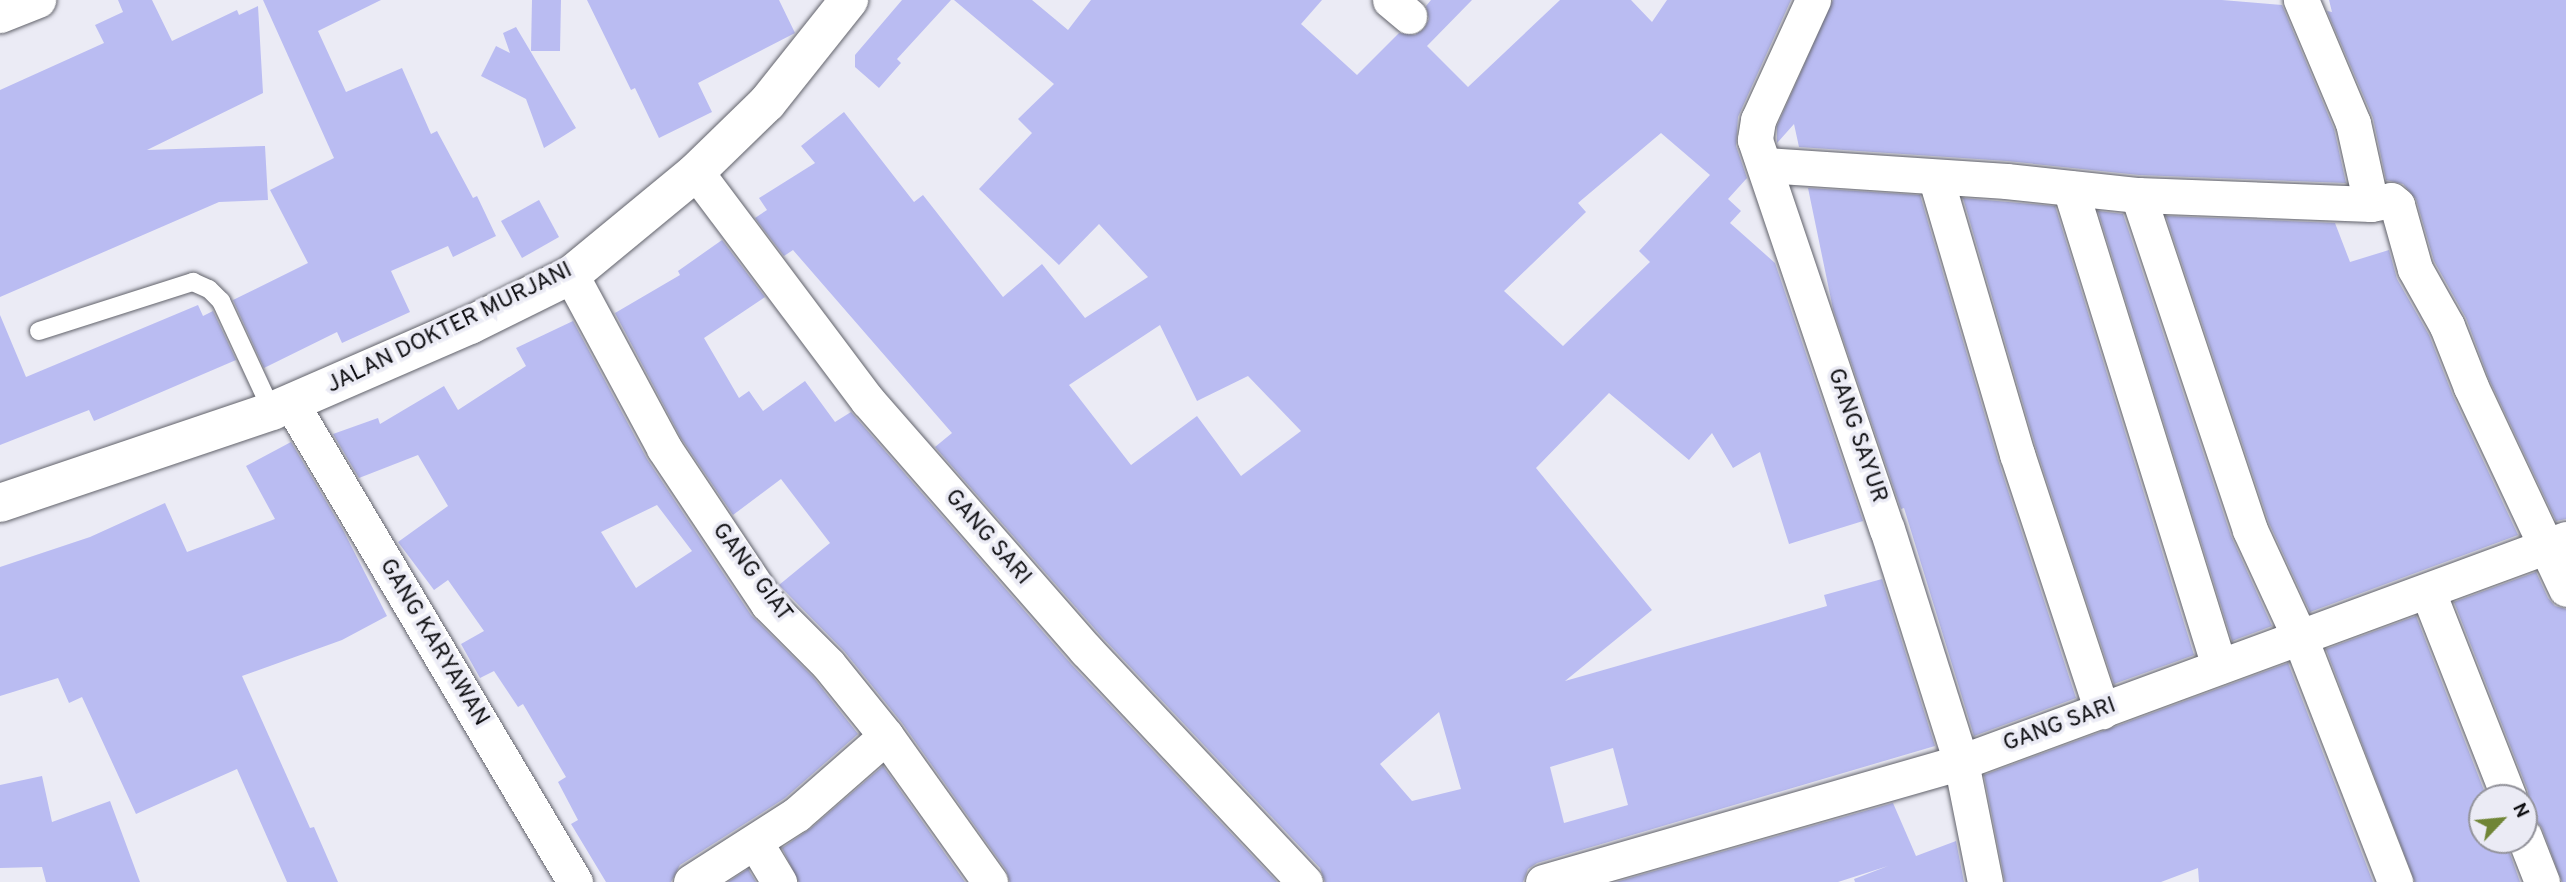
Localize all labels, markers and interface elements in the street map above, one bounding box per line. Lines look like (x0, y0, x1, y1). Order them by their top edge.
street label: JALAN DOKTER MURJANI (323, 257, 577, 401)
street label: GANG SAYUR (1820, 365, 1892, 507)
street label: GANG SARI (938, 484, 1036, 592)
street label: GANG GIAT (705, 518, 797, 628)
street label: GANG KARYAWAN (372, 554, 494, 732)
street label: GANG SARI (2000, 693, 2120, 759)
north arrow (2468, 784, 2538, 854)
text: N (2506, 799, 2534, 822)

